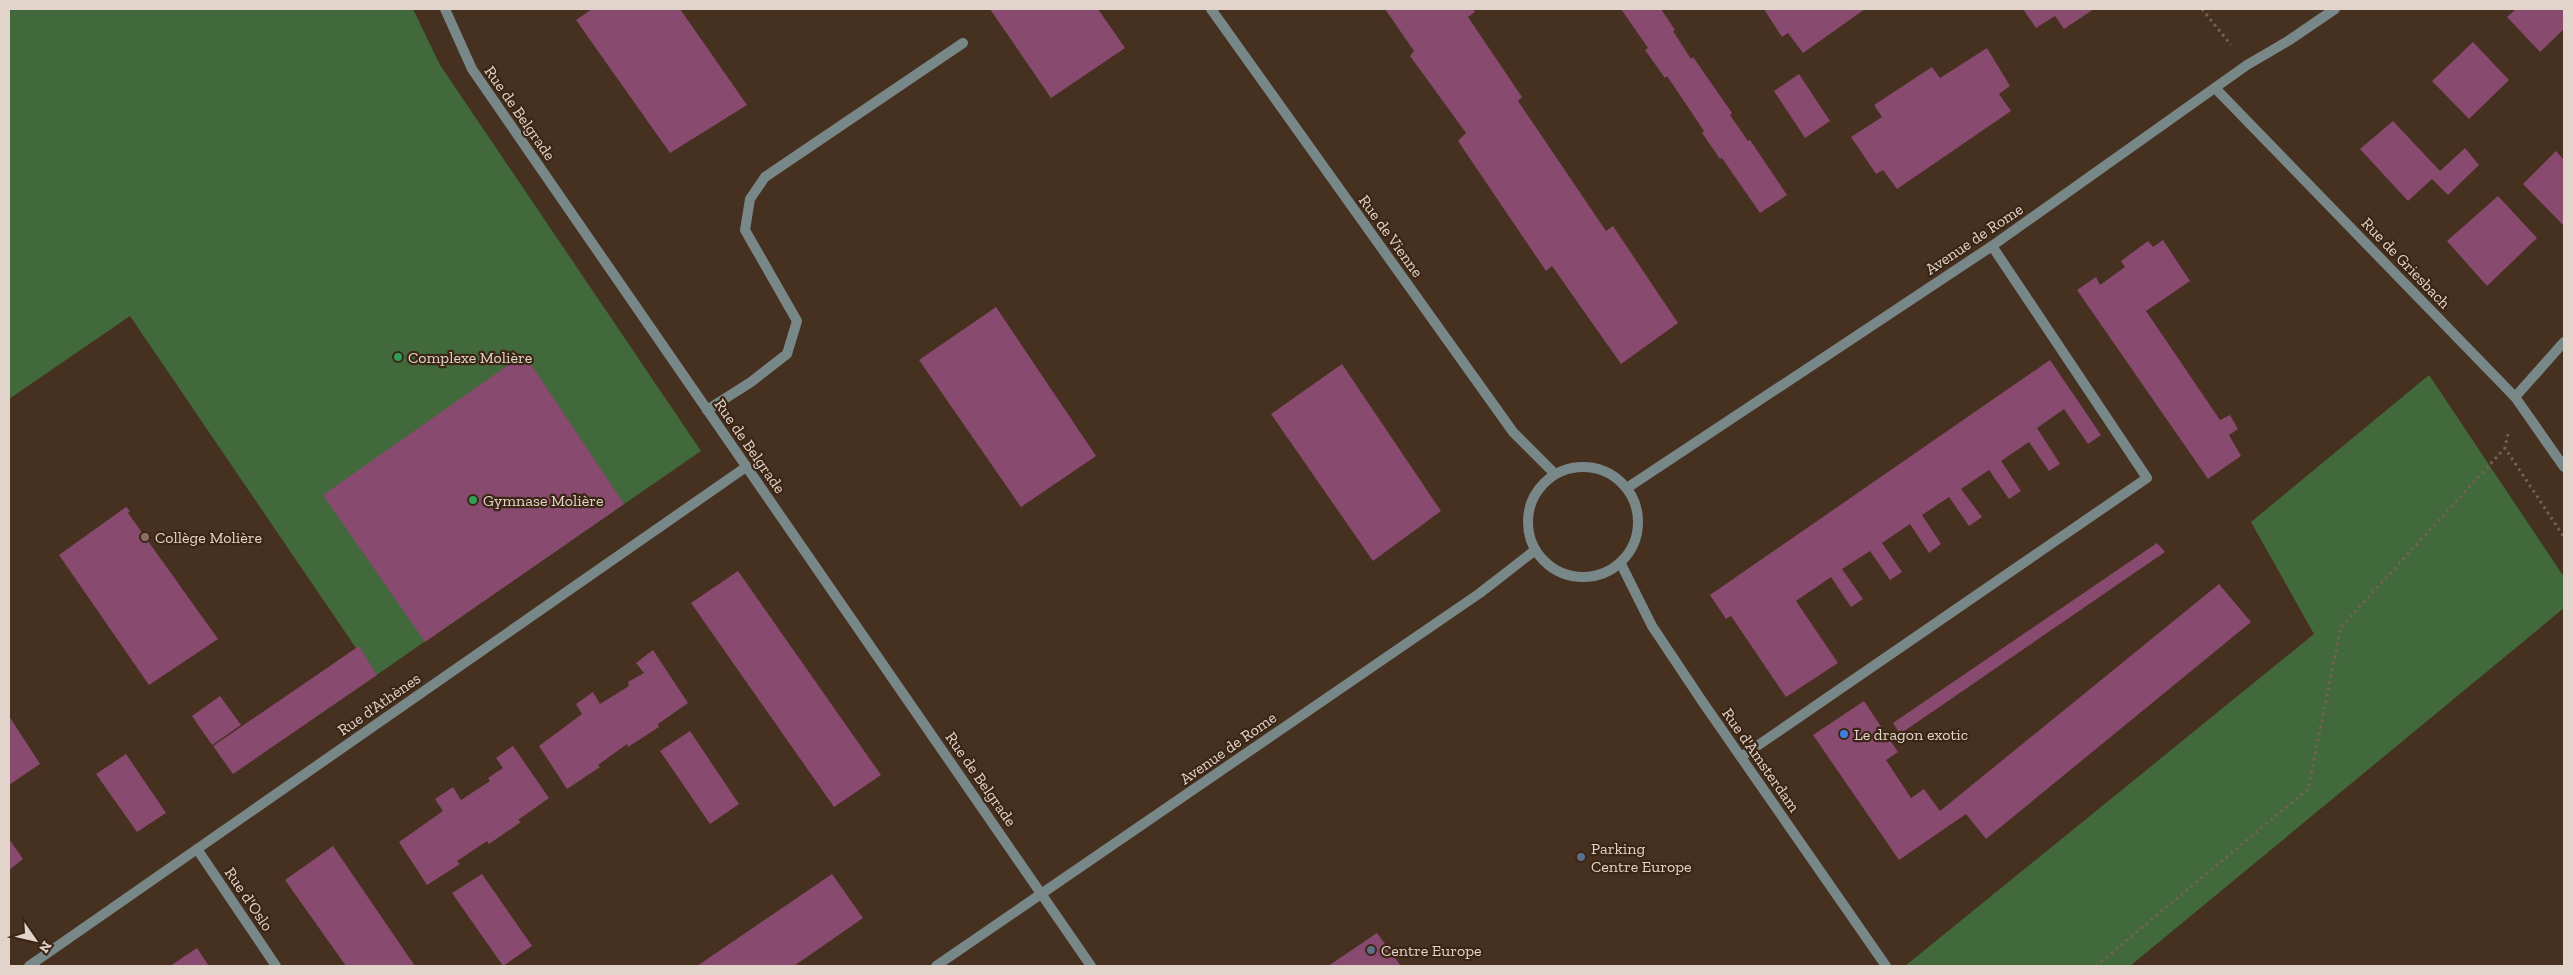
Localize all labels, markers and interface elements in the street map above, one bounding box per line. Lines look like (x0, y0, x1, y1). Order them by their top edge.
street label: Rue de Belgrade (480, 62, 560, 164)
street label: Rue de Vienne (1355, 191, 1427, 281)
street label: Avenue de Rome (1922, 199, 2026, 279)
street label: Rue de Griesbach (2358, 213, 2454, 313)
place label: Complexe Molière (408, 348, 532, 367)
marker: Complexe Molière (392, 351, 404, 363)
street label: Rue de Belgrade (710, 395, 790, 497)
place label: Gymnase Molière (483, 491, 604, 510)
marker: Gymnase Molière (467, 494, 479, 506)
place label: Collège Molière (155, 528, 262, 547)
marker: Collège Molière (139, 531, 151, 543)
street label: Rue d'Athènes (334, 668, 424, 740)
street label: Rue d'Amsterdam (1718, 704, 1804, 816)
street label: Avenue de Rome (1176, 708, 1280, 788)
place label: Le dragon exotic (1854, 725, 1968, 744)
street label: Rue de Belgrade (941, 728, 1021, 830)
marker: Le dragon exotic (1838, 728, 1850, 740)
place label: Parking Centre Europe (1591, 839, 1691, 876)
marker: Parking Centre Europe (1575, 851, 1587, 863)
street label: Rue d'Oslo (221, 863, 277, 935)
north arrow (10, 915, 60, 965)
text: N (35, 938, 55, 956)
place label: Centre Europe (1381, 941, 1481, 960)
marker: Centre Europe (1365, 944, 1377, 956)

